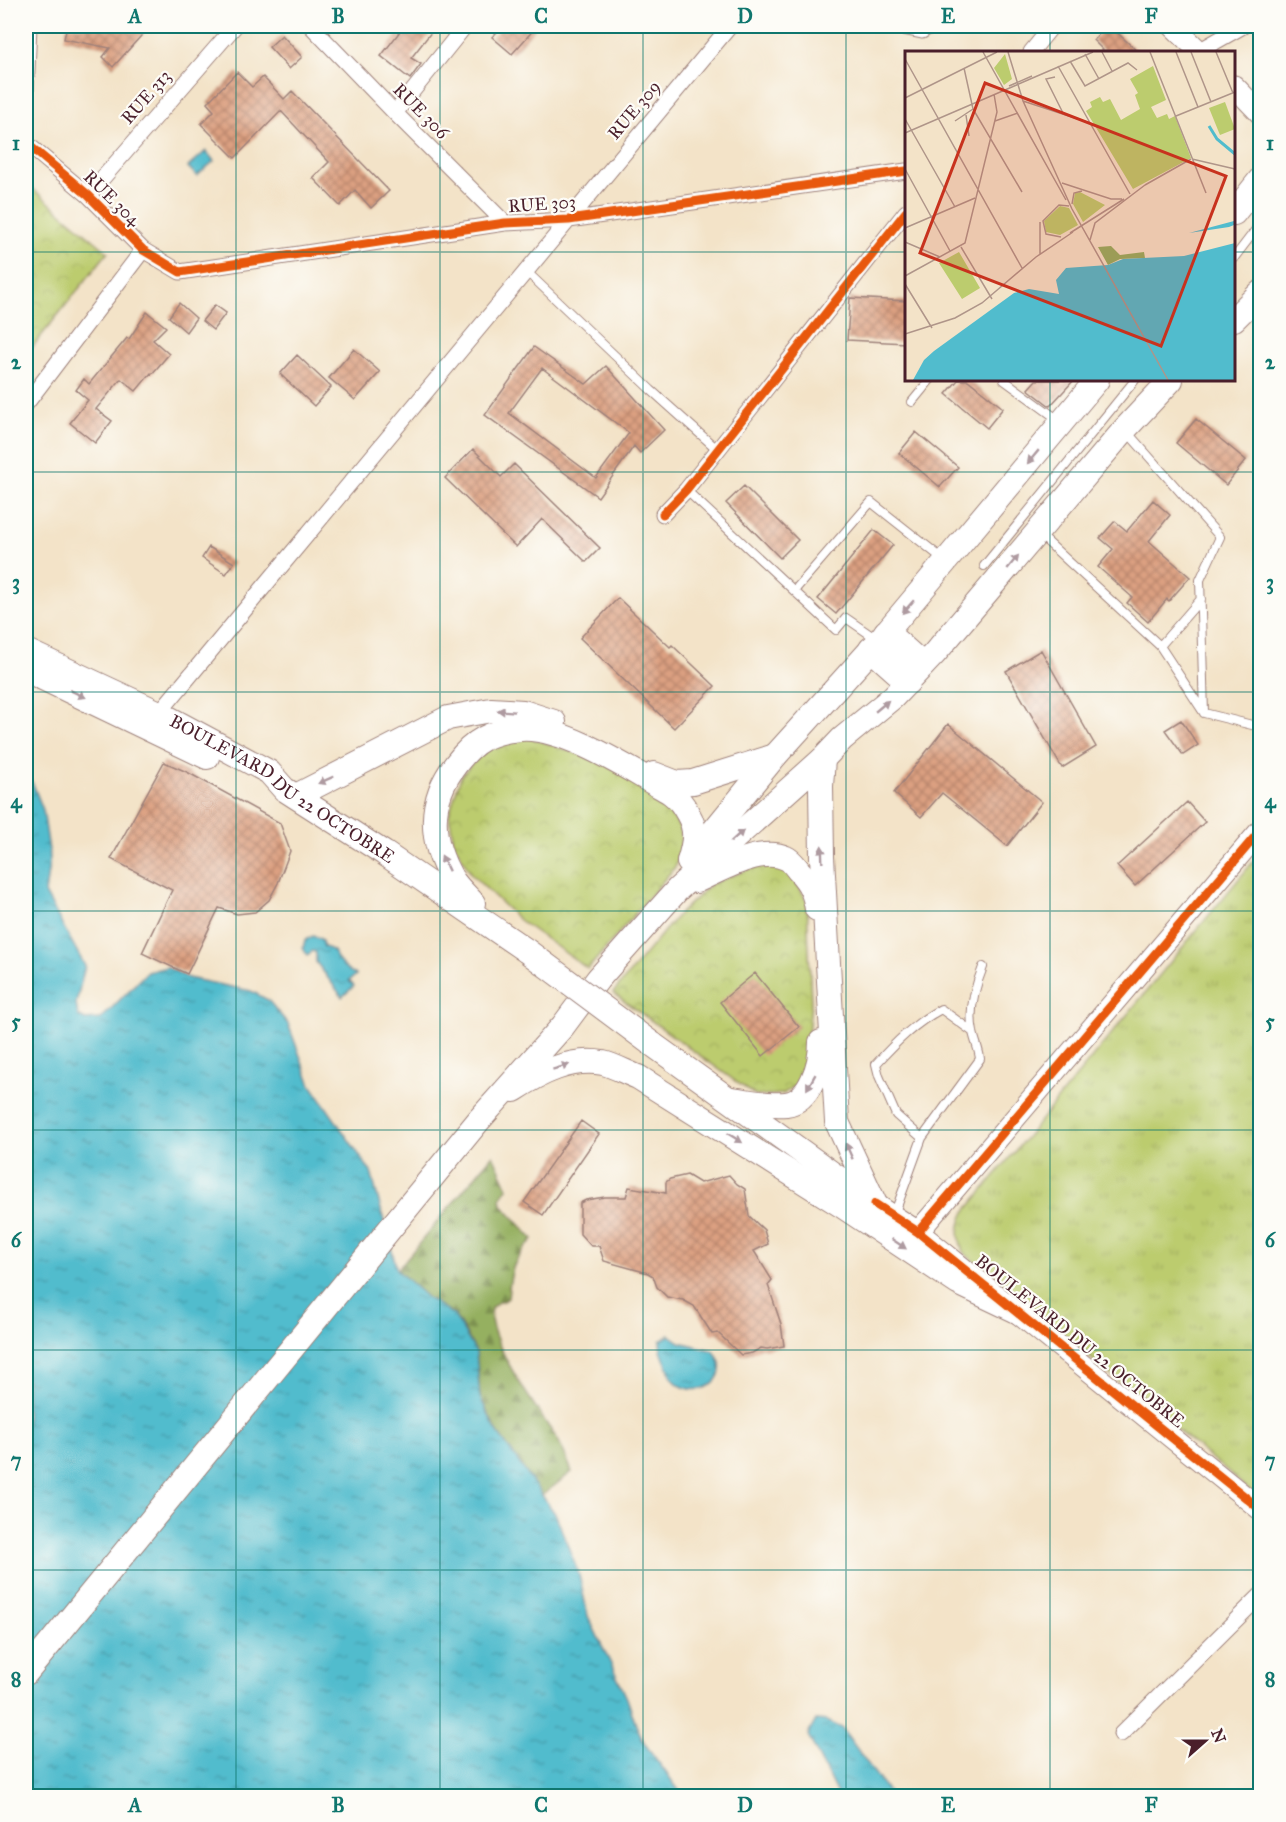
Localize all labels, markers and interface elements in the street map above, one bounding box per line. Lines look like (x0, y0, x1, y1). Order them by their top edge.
text: A (126, 4, 142, 28)
text: B (331, 4, 345, 28)
text: C (534, 4, 548, 28)
text: D (737, 4, 753, 28)
text: E (941, 4, 956, 28)
text: F (1144, 4, 1158, 28)
inset map (905, 51, 1235, 381)
street label: RUE 313 (117, 65, 175, 129)
street label: RUE 309 (603, 76, 665, 144)
street label: RUE 306 (388, 78, 454, 144)
text: 1 (12, 131, 20, 155)
text: 1 (1266, 131, 1274, 155)
street label: RUE 304 (79, 166, 146, 231)
street label: RUE 303 (507, 191, 577, 217)
text: 2 (11, 350, 22, 374)
text: 2 (1265, 350, 1276, 374)
one-way arrow (1026, 449, 1039, 465)
one-way arrow (1006, 554, 1018, 569)
text: 3 (12, 570, 20, 595)
text: 3 (1266, 570, 1274, 595)
one-way arrow (901, 599, 914, 615)
one-way arrow (70, 690, 87, 699)
one-way arrow (874, 700, 889, 713)
one-way arrow (496, 706, 515, 715)
street label: BOULEVARD DU 22 OCTOBRE (166, 710, 399, 868)
one-way arrow (317, 775, 335, 785)
text: 4 (10, 789, 22, 814)
text: 4 (1264, 789, 1276, 814)
one-way arrow (729, 830, 744, 843)
one-way arrow (818, 845, 827, 864)
one-way arrow (440, 855, 449, 872)
text: 5 (11, 1009, 21, 1033)
text: 5 (1265, 1009, 1275, 1033)
one-way arrow (552, 1062, 570, 1071)
one-way arrow (806, 1074, 817, 1090)
one-way arrow (727, 1133, 743, 1144)
one-way arrow (845, 1143, 854, 1160)
text: 6 (11, 1228, 23, 1252)
text: 6 (1265, 1228, 1277, 1252)
one-way arrow (891, 1238, 907, 1249)
street label: BOULEVARD DU 22 OCTOBRE (971, 1250, 1189, 1432)
text: 7 (11, 1448, 22, 1472)
text: 7 (1265, 1448, 1276, 1472)
text: 8 (11, 1667, 21, 1691)
text: 8 (1265, 1667, 1275, 1691)
north arrow (1175, 1711, 1235, 1771)
text: N (1207, 1726, 1230, 1746)
text: A (126, 1793, 142, 1817)
text: B (331, 1793, 345, 1817)
text: C (534, 1793, 548, 1817)
text: D (737, 1793, 753, 1817)
text: E (941, 1793, 956, 1817)
text: F (1144, 1793, 1158, 1817)

